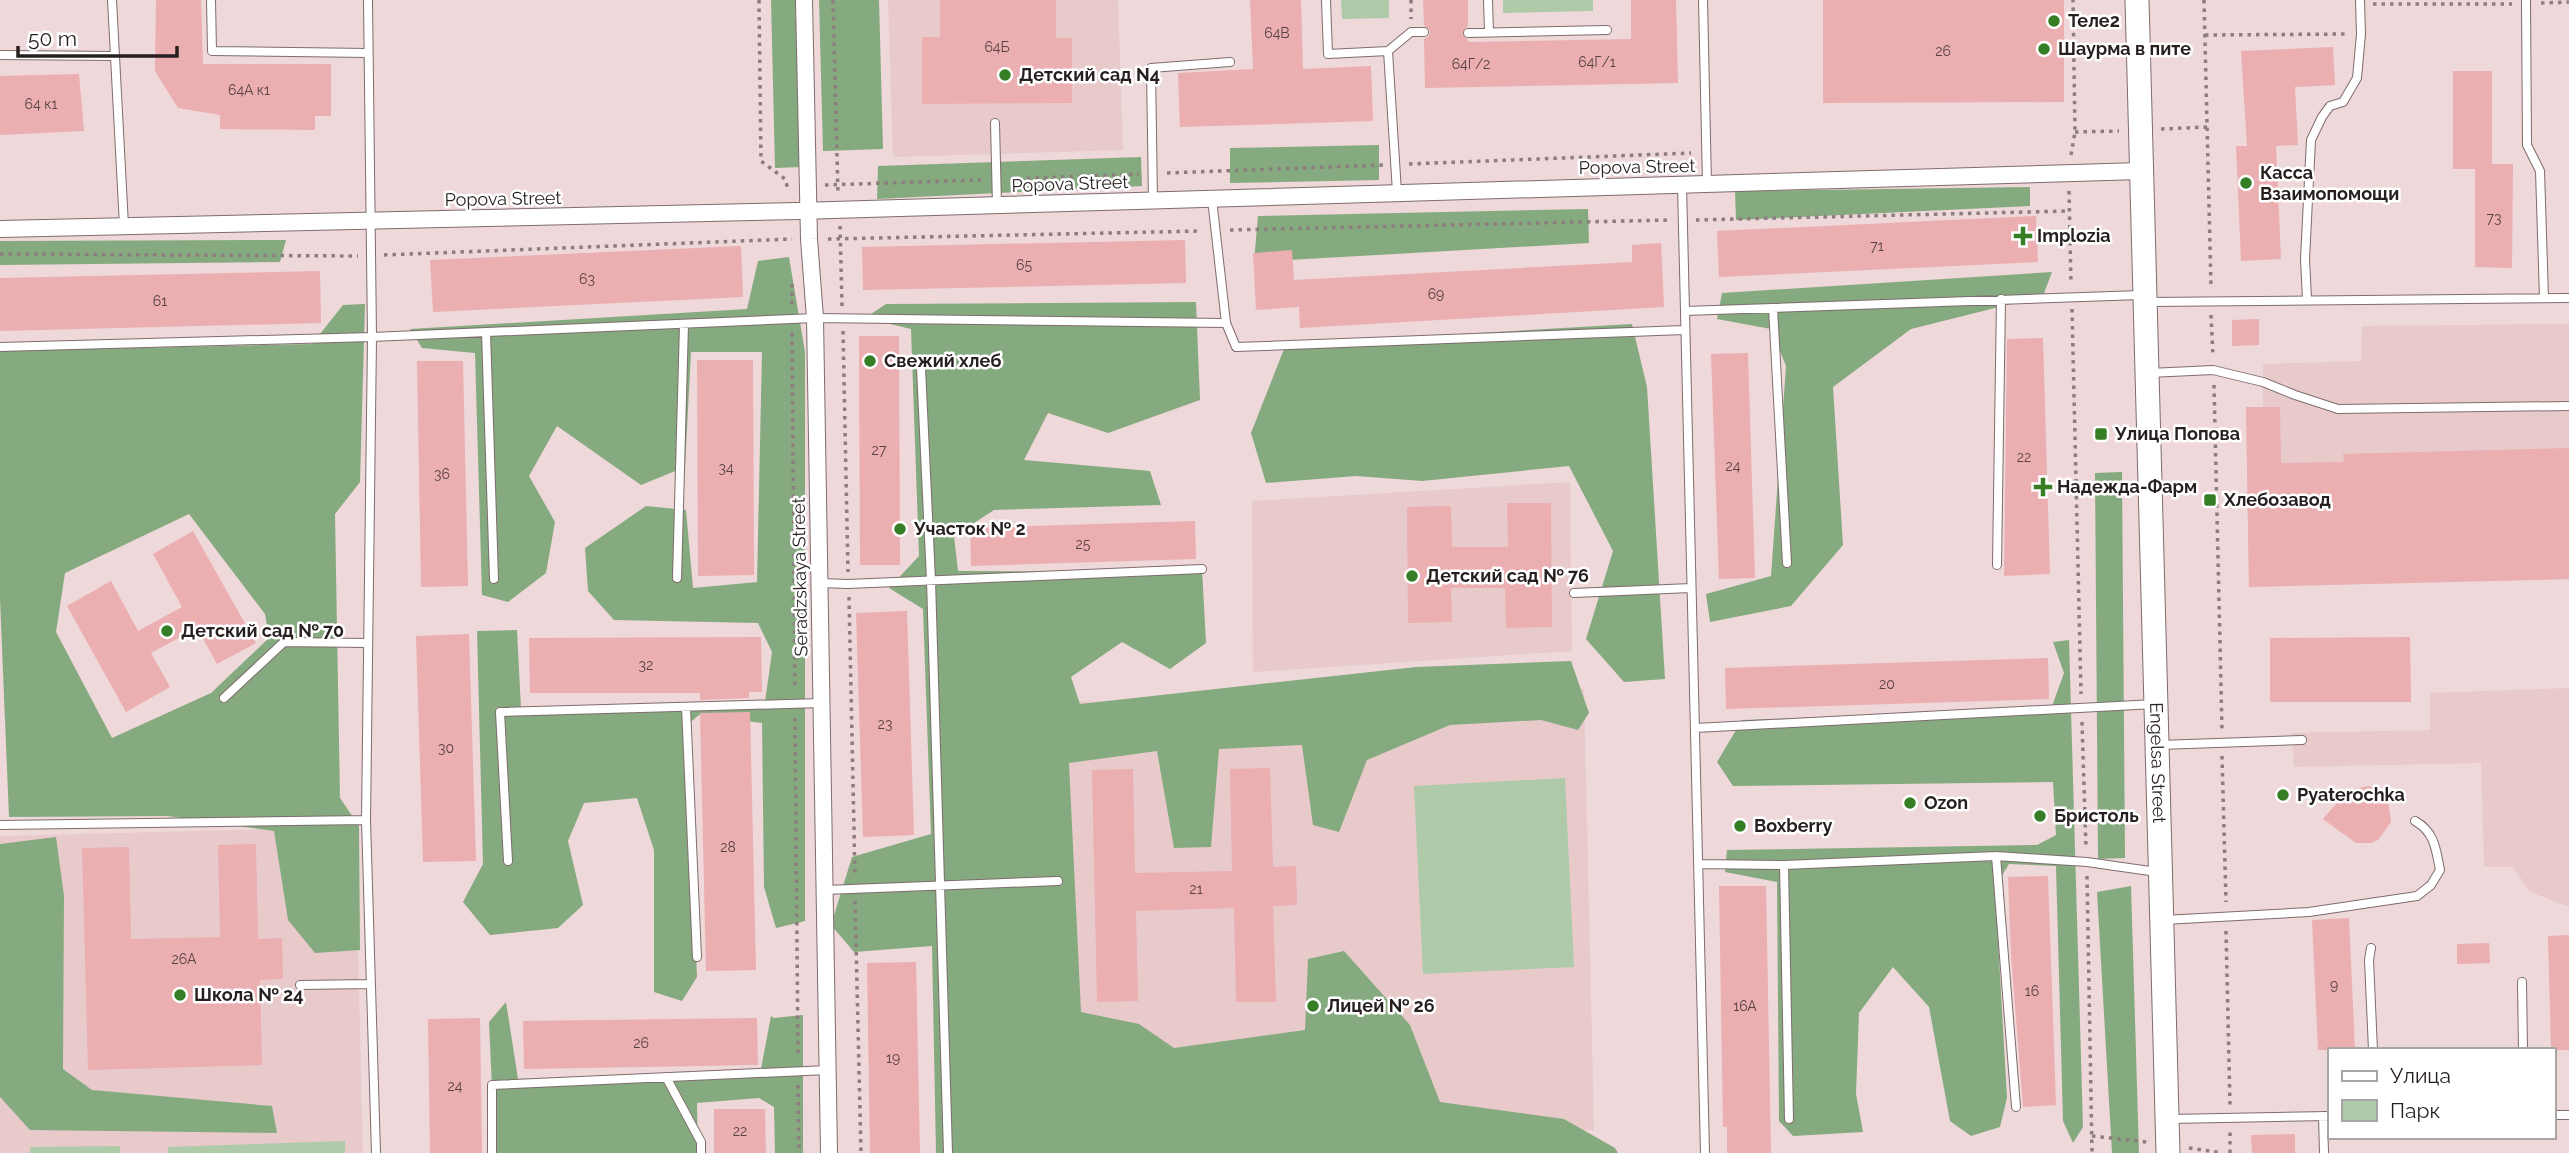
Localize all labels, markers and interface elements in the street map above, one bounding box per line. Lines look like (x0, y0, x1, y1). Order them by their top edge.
place label: Теле2 (2068, 10, 2120, 31)
marker: Теле2 (2046, 13, 2062, 29)
scale bar (18, 14, 177, 58)
house number: 64В (1264, 25, 1290, 41)
text: 50 m (28, 26, 77, 51)
place label: Шаурма в пите (2058, 38, 2191, 59)
house number: 64Б (984, 39, 1010, 55)
marker: Шаурма в пите (2036, 41, 2052, 57)
house number: 26 (1935, 43, 1951, 59)
house number: 64Г/1 (1578, 54, 1616, 70)
house number: 64Г/2 (1452, 56, 1490, 72)
place label: Детский сад N4 (1019, 64, 1160, 85)
marker: Детский сад N4 (997, 67, 1013, 83)
house number: 64А к1 (228, 82, 270, 98)
house number: 64 к1 (25, 96, 57, 112)
street label: Popova Street (1578, 155, 1696, 178)
place label: Касса Взаимопомощи (2260, 162, 2399, 204)
street label: Popova Street (1011, 171, 1129, 196)
marker: Касса Взаимопомощи (2238, 175, 2254, 191)
street label: Popova Street (444, 187, 562, 210)
house number: 73 (2487, 210, 2501, 226)
place label: Implozia (2037, 225, 2111, 246)
marker: Implozia (2015, 228, 2031, 244)
house number: 71 (1870, 238, 1884, 254)
house number: 65 (1016, 257, 1032, 273)
house number: 63 (579, 271, 595, 287)
house number: 69 (1428, 286, 1444, 302)
house number: 61 (153, 293, 167, 309)
place label: Свежий хлеб (884, 350, 1001, 371)
marker: Свежий хлеб (862, 353, 878, 369)
place label: Улица Попова (2114, 423, 2240, 444)
marker: Улица Попова (2093, 426, 2109, 442)
house number: 27 (872, 442, 887, 458)
house number: 22 (2017, 449, 2031, 465)
house number: 24 (1726, 458, 1741, 474)
house number: 34 (718, 460, 734, 476)
house number: 36 (434, 466, 450, 482)
place label: Надежда-Фарм (2057, 476, 2197, 497)
marker: Надежда-Фарм (2035, 479, 2051, 495)
place label: Хлебозавод (2223, 489, 2331, 510)
marker: Хлебозавод (2202, 492, 2218, 508)
street label: Seradzskaya Street (788, 497, 811, 657)
place label: Участок № 2 (913, 518, 1026, 539)
marker: Участок № 2 (892, 521, 908, 537)
house number: 25 (1076, 536, 1091, 552)
place label: Детский сад № 76 (1426, 565, 1589, 586)
marker: Детский сад № 76 (1404, 568, 1420, 584)
place label: Детский сад № 70 (181, 620, 344, 641)
marker: Детский сад № 70 (159, 623, 175, 639)
house number: 32 (639, 657, 653, 673)
house number: 20 (1879, 676, 1895, 692)
street label: Engelsa Street (2146, 702, 2170, 823)
house number: 23 (878, 716, 892, 732)
house number: 30 (438, 740, 454, 756)
place label: Pyaterochka (2297, 784, 2405, 805)
marker: Pyaterochka (2275, 787, 2291, 803)
place label: Ozon (1924, 792, 1968, 813)
marker: Ozon (1902, 795, 1918, 811)
place label: Бристоль (2054, 805, 2139, 826)
marker: Бристоль (2032, 808, 2048, 824)
place label: Boxberry (1754, 815, 1832, 836)
marker: Boxberry (1732, 818, 1748, 834)
house number: 28 (720, 839, 736, 855)
house number: 21 (1189, 881, 1203, 897)
house number: 26А (172, 951, 197, 967)
house number: 9 (2330, 977, 2338, 993)
house number: 16 (2025, 983, 2039, 999)
place label: Школа № 24 (194, 984, 304, 1005)
marker: Школа № 24 (172, 987, 188, 1003)
place label: Лицей № 26 (1327, 995, 1435, 1016)
marker: Лицей № 26 (1305, 998, 1321, 1014)
house number: 16А (1733, 998, 1757, 1014)
house number: 26 (633, 1035, 649, 1051)
legend (2328, 1048, 2555, 1139)
house number: 19 (886, 1050, 900, 1066)
text: Улица (2390, 1063, 2451, 1088)
house number: 24 (448, 1078, 463, 1094)
text: Парк (2390, 1098, 2440, 1123)
house number: 22 (733, 1123, 747, 1139)

